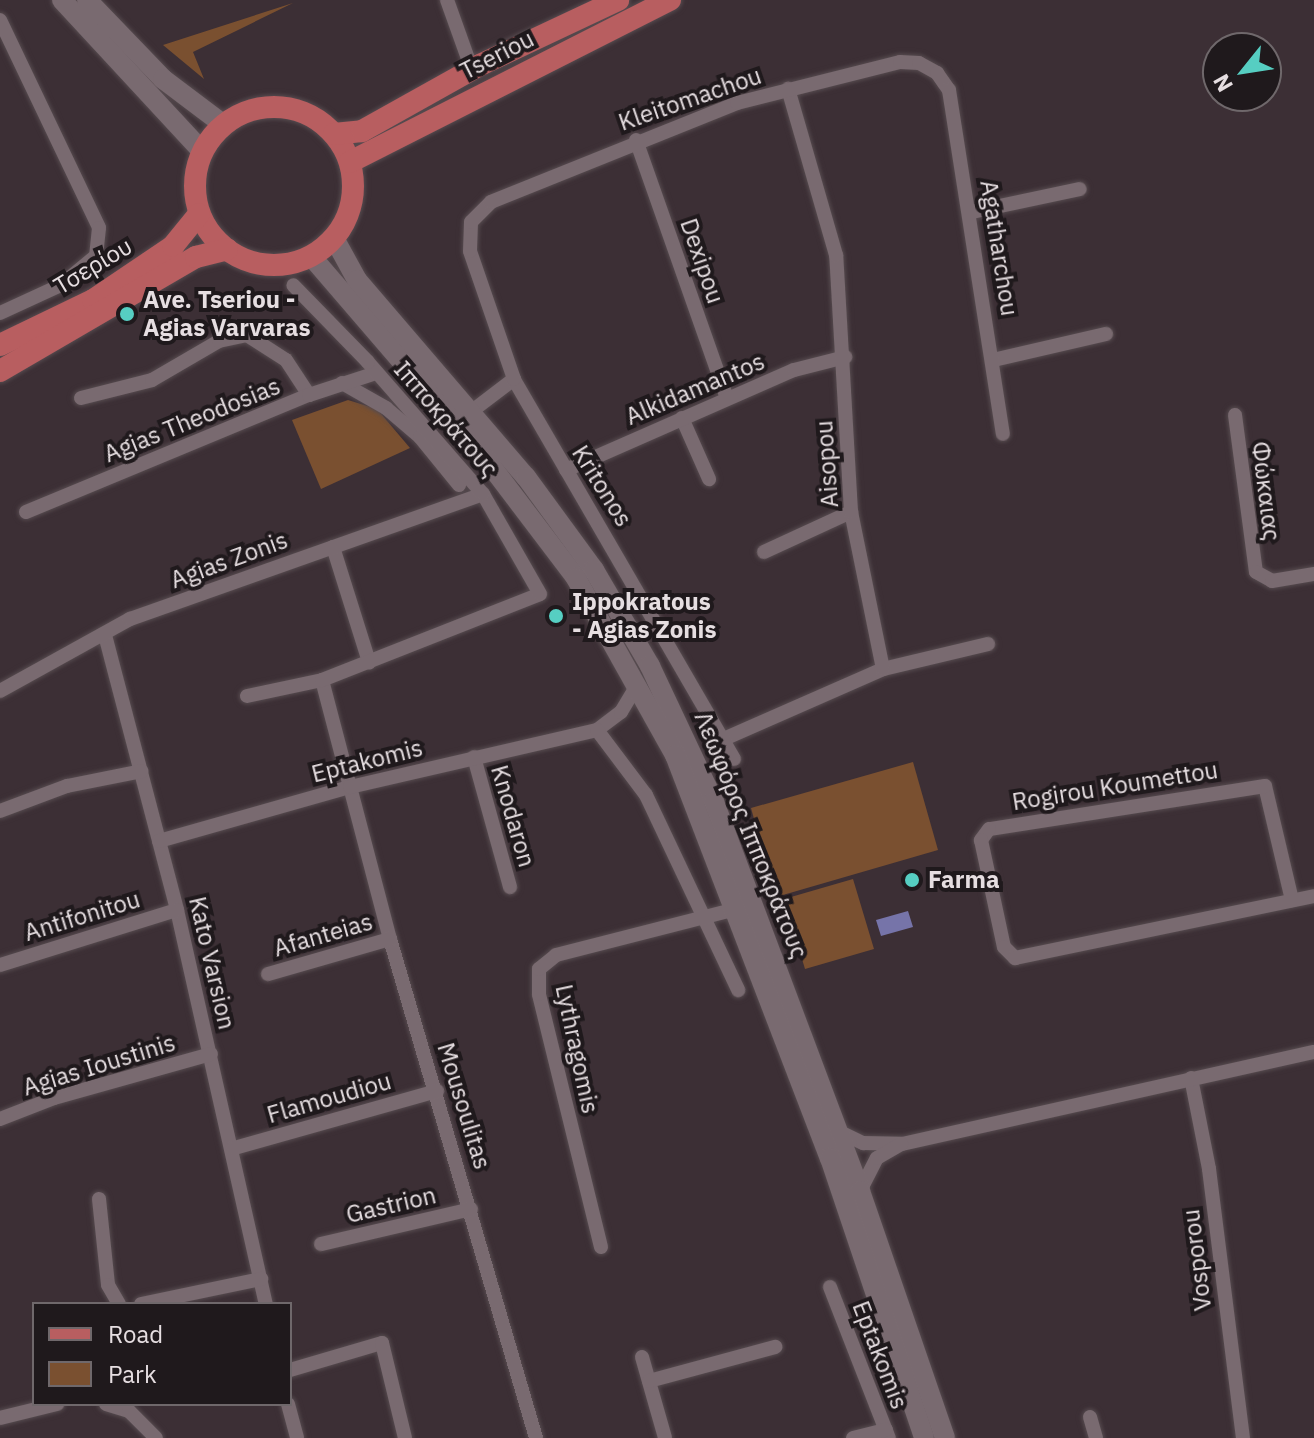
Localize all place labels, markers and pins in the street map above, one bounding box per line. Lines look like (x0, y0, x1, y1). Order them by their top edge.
place label: Ave. Tseriou - Agias Varvaras (143, 286, 311, 342)
marker: Ave. Tseriou - Agias Varvaras (118, 305, 136, 323)
place label: Ippokratous - Agias Zonis (572, 588, 717, 644)
marker: Ippokratous - Agias Zonis (547, 607, 565, 625)
place label: Farma (928, 866, 1000, 894)
marker: Farma (903, 871, 921, 889)

